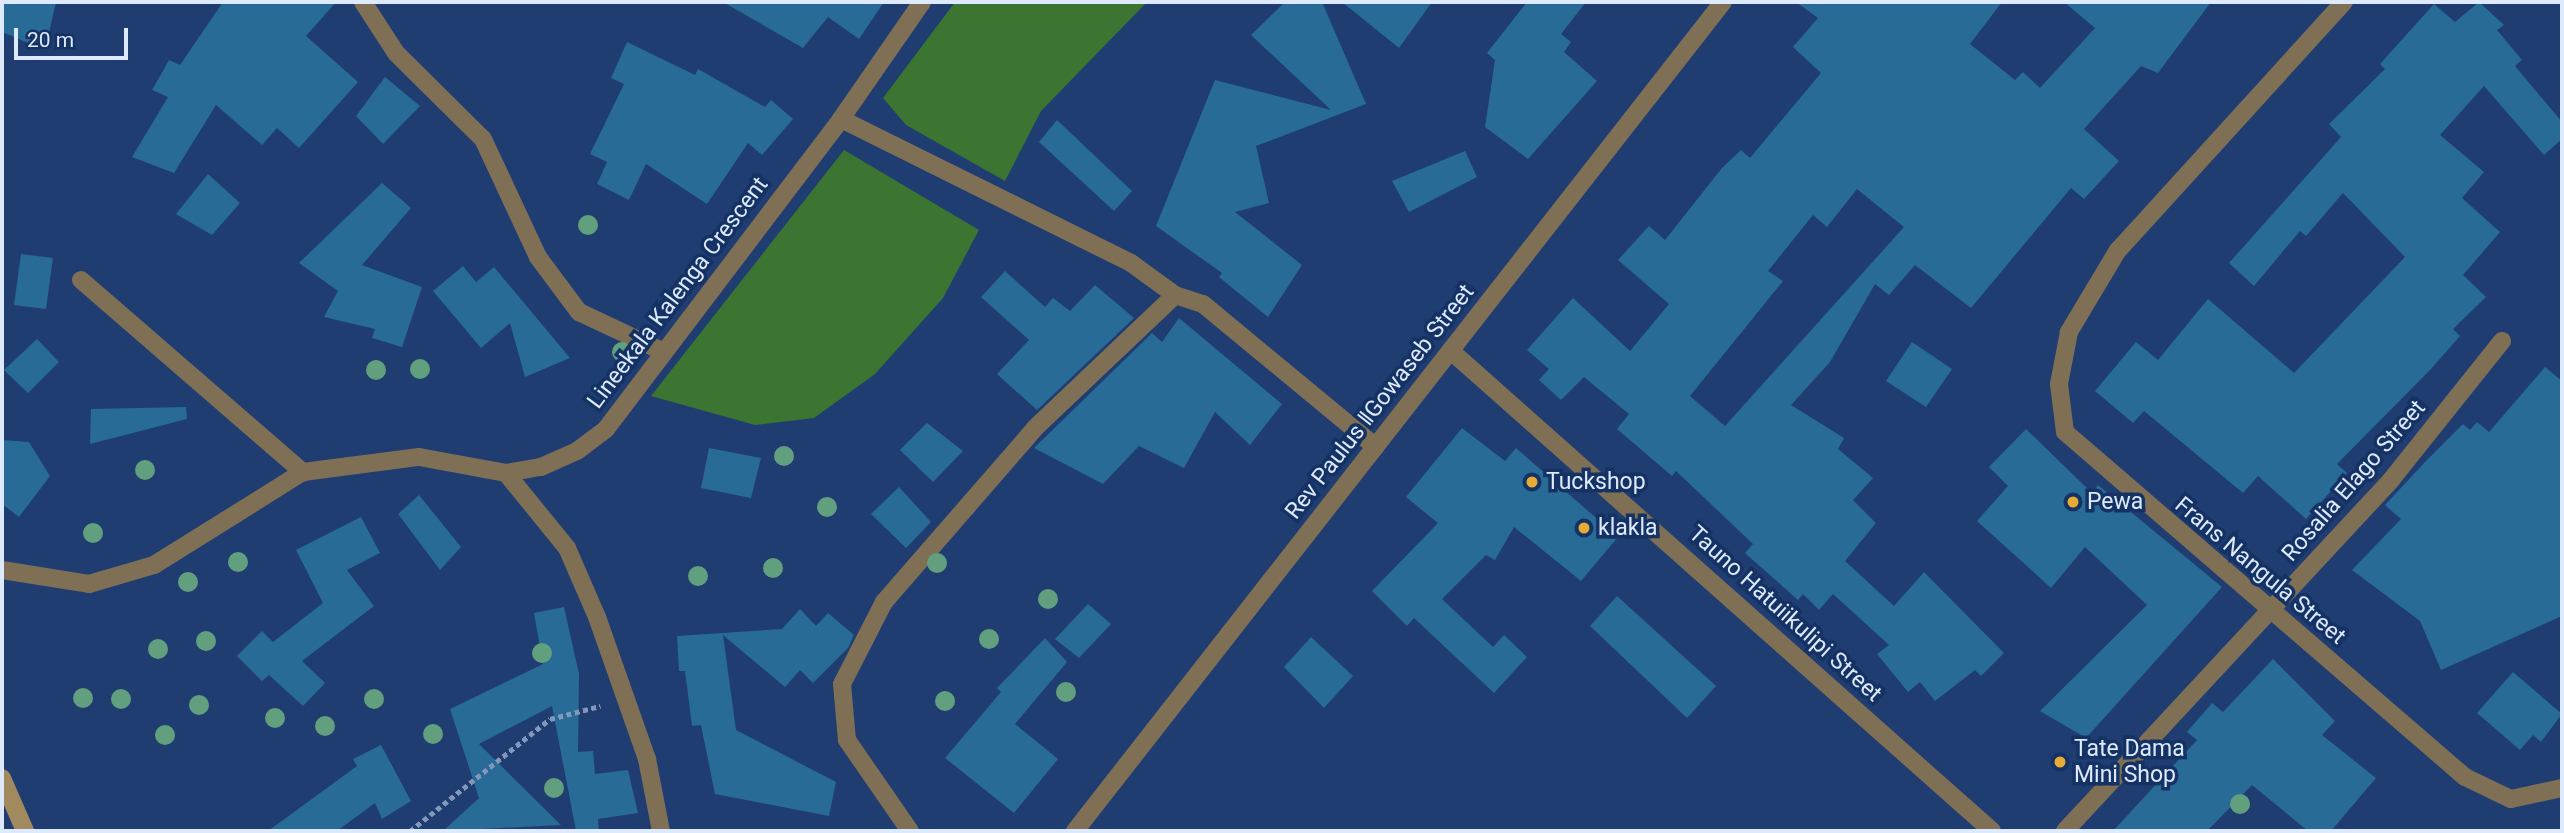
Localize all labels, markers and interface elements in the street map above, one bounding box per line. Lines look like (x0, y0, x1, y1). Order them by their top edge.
scale bar (18, 14, 131, 58)
text: 20 m (27, 28, 74, 52)
street label: Lineekala Kalenga Crescent (582, 172, 774, 414)
street label: Rev Paulus ǁGowaseb Street (1280, 279, 1480, 525)
street label: Rosalia Elago Street (2276, 395, 2432, 567)
place label: Tuckshop (1546, 468, 1646, 496)
marker: Tuckshop (1524, 474, 1540, 490)
place label: Pewa (2087, 488, 2143, 516)
street label: Frans Nangula Street (2169, 492, 2351, 650)
marker: Pewa (2065, 494, 2081, 510)
place label: klakla (1598, 514, 1658, 542)
marker: klakla (1576, 520, 1592, 536)
street label: Tauno Hatuiikulipi Street (1683, 520, 1887, 708)
place label: Tate Dama Mini Shop (2074, 735, 2185, 789)
marker: Tate Dama Mini Shop (2052, 754, 2068, 770)

